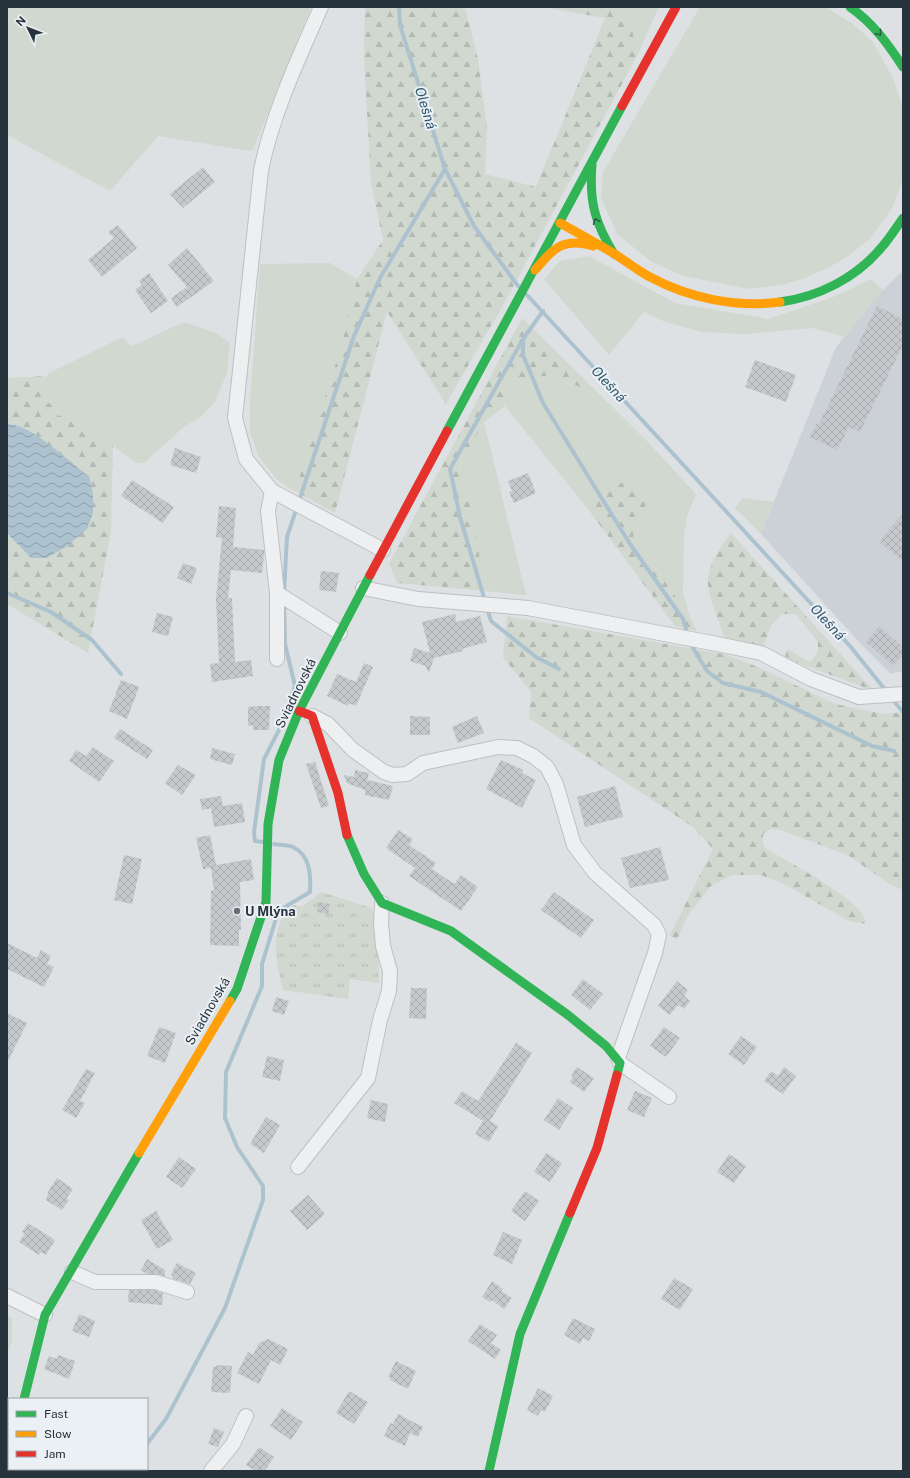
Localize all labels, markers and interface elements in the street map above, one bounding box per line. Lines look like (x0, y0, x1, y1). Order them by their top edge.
north arrow (8, 8, 48, 48)
text: N (13, 14, 28, 28)
one-way arrow (874, 29, 881, 36)
water label: Olešná (412, 85, 440, 131)
one-way arrow (592, 217, 600, 224)
water label: Olešná (588, 363, 630, 405)
water label: Olešná (807, 601, 849, 643)
street label: Sviadnovská (272, 656, 319, 730)
place label: U Mlýna (245, 904, 296, 919)
marker: U Mlýna (232, 906, 242, 916)
street label: Sviadnovská (182, 975, 233, 1048)
legend (8, 1398, 148, 1470)
text: Fast (44, 1407, 69, 1421)
text: Slow (44, 1427, 72, 1441)
text: Jam (44, 1447, 66, 1461)

